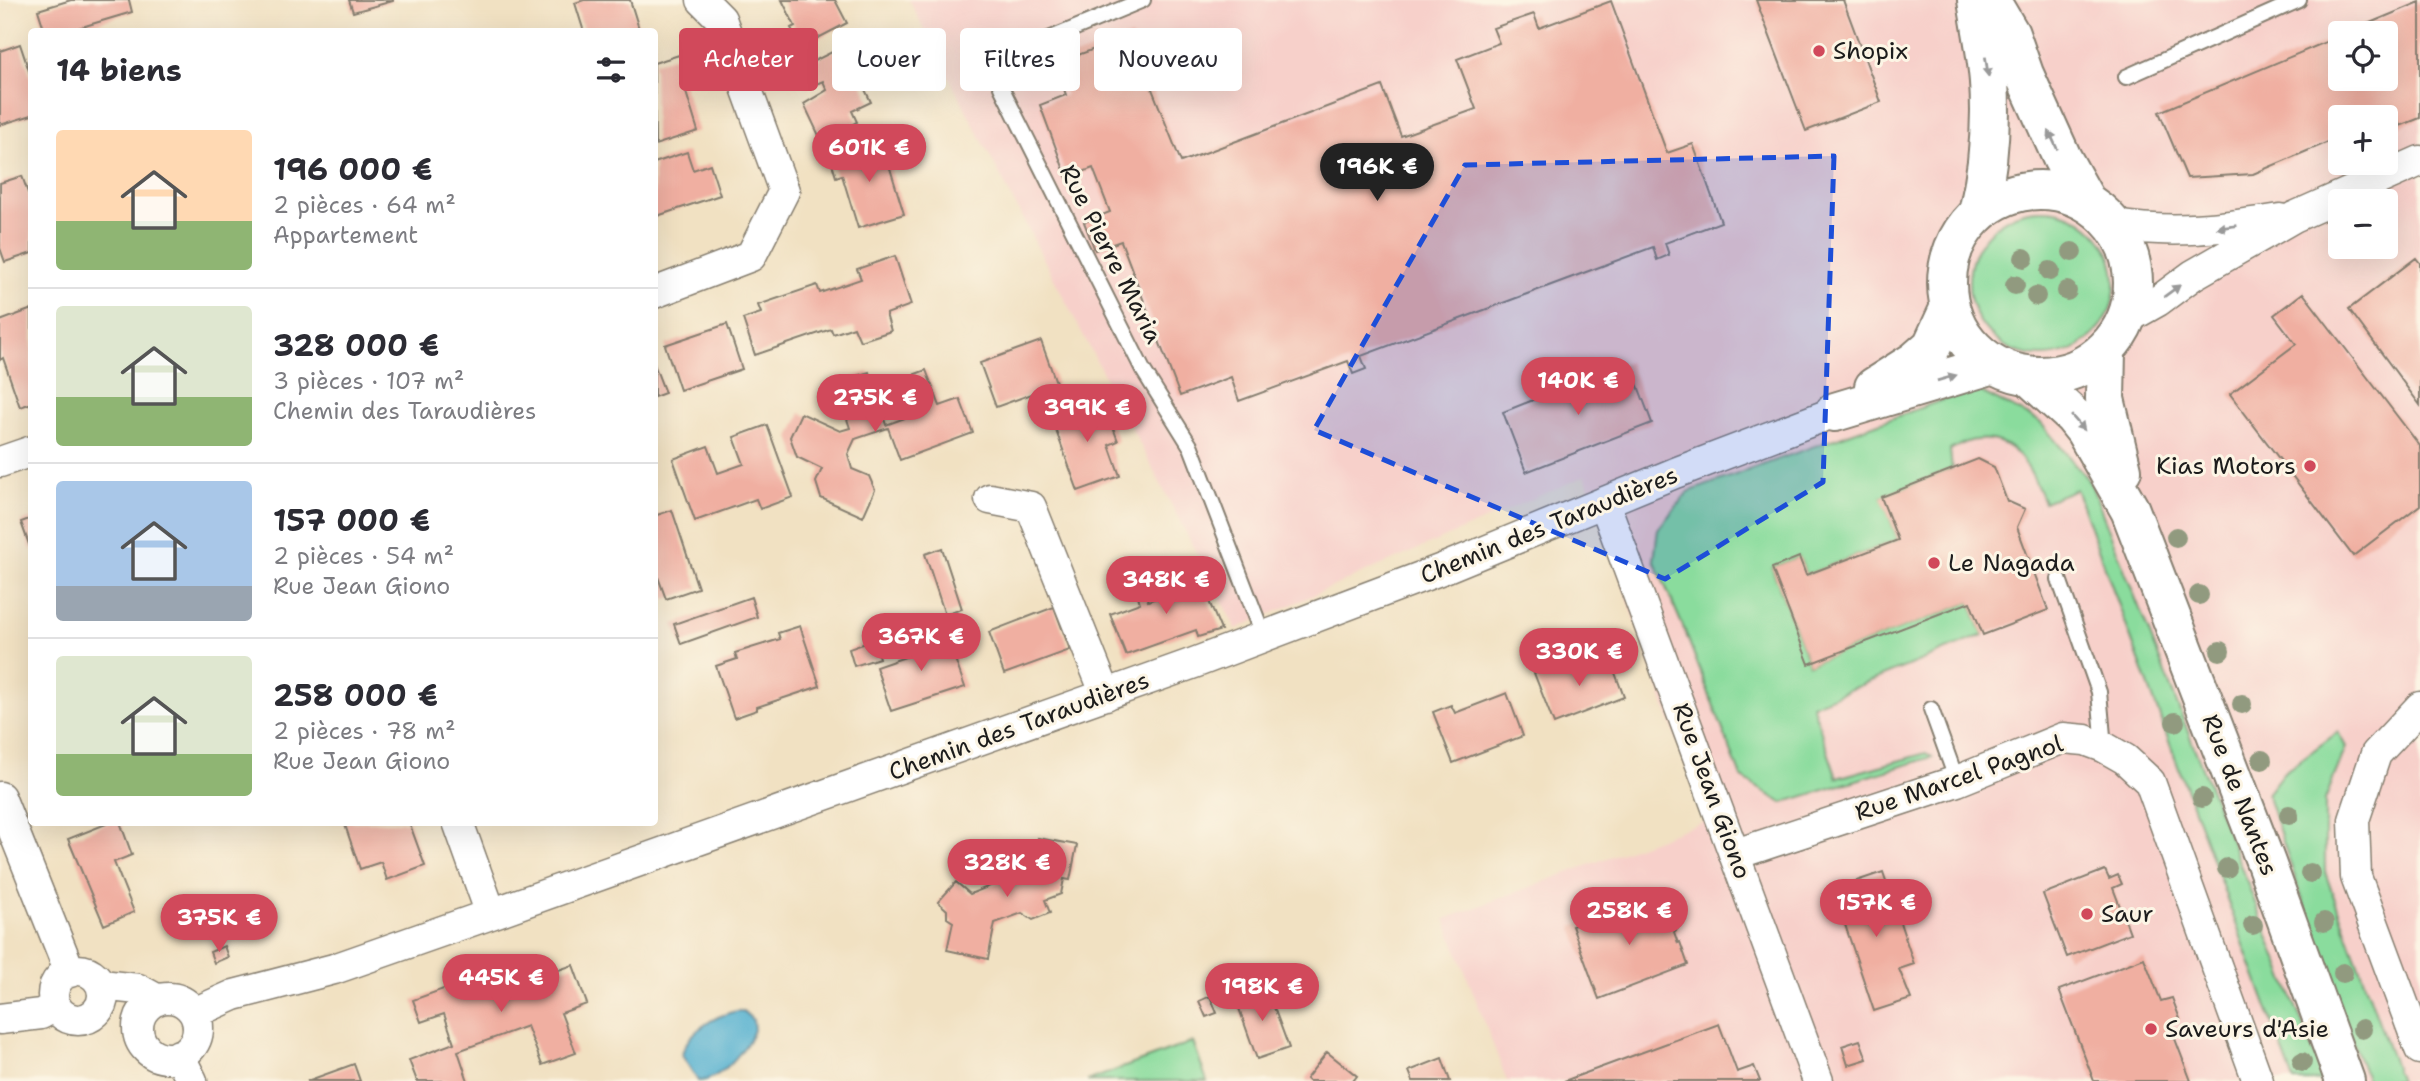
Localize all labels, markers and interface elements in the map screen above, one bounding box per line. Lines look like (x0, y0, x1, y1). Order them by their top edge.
map controls (2328, 21, 2398, 259)
button: locate (2328, 21, 2398, 91)
chip: Acheter (679, 28, 818, 91)
chip: Louer (832, 28, 946, 91)
chip: Filtres (960, 28, 1080, 91)
chip: Nouveau (1094, 28, 1242, 91)
place label: Shopix (1833, 35, 1908, 67)
marker: Shopix (1811, 43, 1827, 59)
text: 14 biens (56, 50, 182, 91)
icon: filters (592, 51, 630, 89)
one-way arrow (1982, 57, 1993, 79)
button: + (2328, 105, 2398, 175)
pin: 601K € (812, 124, 926, 184)
one-way arrow (2048, 130, 2059, 151)
text: 601K € (828, 132, 910, 162)
pin: 196K € (1320, 144, 1434, 203)
text: 196 000 € (273, 149, 433, 190)
text: 196K € (1336, 151, 1418, 181)
icon: home (112, 158, 196, 242)
street label: Rue Pierre Maria (1052, 159, 1170, 349)
button: − (2328, 189, 2398, 259)
text: 2 pièces · 64 m² (273, 190, 456, 220)
text: Appartement (273, 220, 418, 250)
one-way arrow (2215, 222, 2237, 233)
one-way arrow (2162, 283, 2180, 298)
text: 328 000 € (273, 325, 439, 366)
icon: home (112, 334, 196, 418)
pin: 140K € (1521, 358, 1635, 417)
text: 140K € (1537, 365, 1619, 395)
text: 3 pièces · 107 m² (273, 366, 464, 396)
one-way arrow (1937, 373, 1958, 383)
pin: 275K € (818, 374, 932, 434)
text: 275K € (833, 382, 917, 412)
pin: 399K € (1030, 384, 1144, 444)
text: 399K € (1043, 392, 1131, 422)
text: Chemin des Taraudières (273, 396, 536, 426)
one-way arrow (2070, 414, 2085, 431)
place label: Kias Motors (2156, 450, 2296, 482)
marker: Kias Motors (2302, 458, 2318, 474)
street label: Chemin des Taraudières (1416, 459, 1682, 591)
text: 157 000 € (273, 500, 430, 541)
icon: home (112, 509, 196, 593)
text: 2 pièces · 54 m² (273, 541, 454, 571)
place label: Le Nagada (1948, 547, 2075, 579)
marker: Le Nagada (1926, 555, 1942, 571)
pin: 348K € (1109, 556, 1223, 616)
text: 348K € (1122, 564, 1210, 594)
text: Rue Jean Giono (273, 571, 450, 601)
pin: 367K € (864, 614, 978, 673)
text: 367K € (878, 621, 964, 651)
pin: 330K € (1522, 628, 1636, 688)
text: 330K € (1535, 636, 1623, 666)
street label: Chemin des Taraudières (884, 664, 1154, 788)
text: 258 000 € (273, 675, 438, 716)
icon: home (112, 684, 196, 768)
street label: Rue Jean Giono (1665, 699, 1759, 883)
street label: Rue de Nantes (2195, 710, 2285, 880)
text: 2 pièces · 78 m² (273, 716, 456, 746)
street label: Rue Marcel Pagnol (1851, 727, 2068, 829)
text: Rue Jean Giono (273, 746, 450, 776)
pin: 328K € (950, 839, 1064, 899)
text: 328K € (963, 847, 1051, 877)
pin: 157K € (1819, 880, 1933, 939)
text: 157K € (1836, 887, 1916, 917)
pin: 258K € (1572, 888, 1686, 947)
pin: 375K € (162, 894, 276, 954)
text: 258K € (1586, 895, 1672, 925)
place label: Saur (2101, 898, 2154, 930)
text: 375K € (177, 902, 261, 932)
marker: Saur (2079, 906, 2095, 922)
pin: 445K € (444, 954, 558, 1014)
text: 445K € (458, 962, 544, 992)
pin: 198K € (1205, 964, 1319, 1023)
text: 198K € (1221, 971, 1303, 1001)
place label: Saveurs d'Asie (2165, 1013, 2329, 1045)
marker: Saveurs d'Asie (2143, 1021, 2159, 1037)

